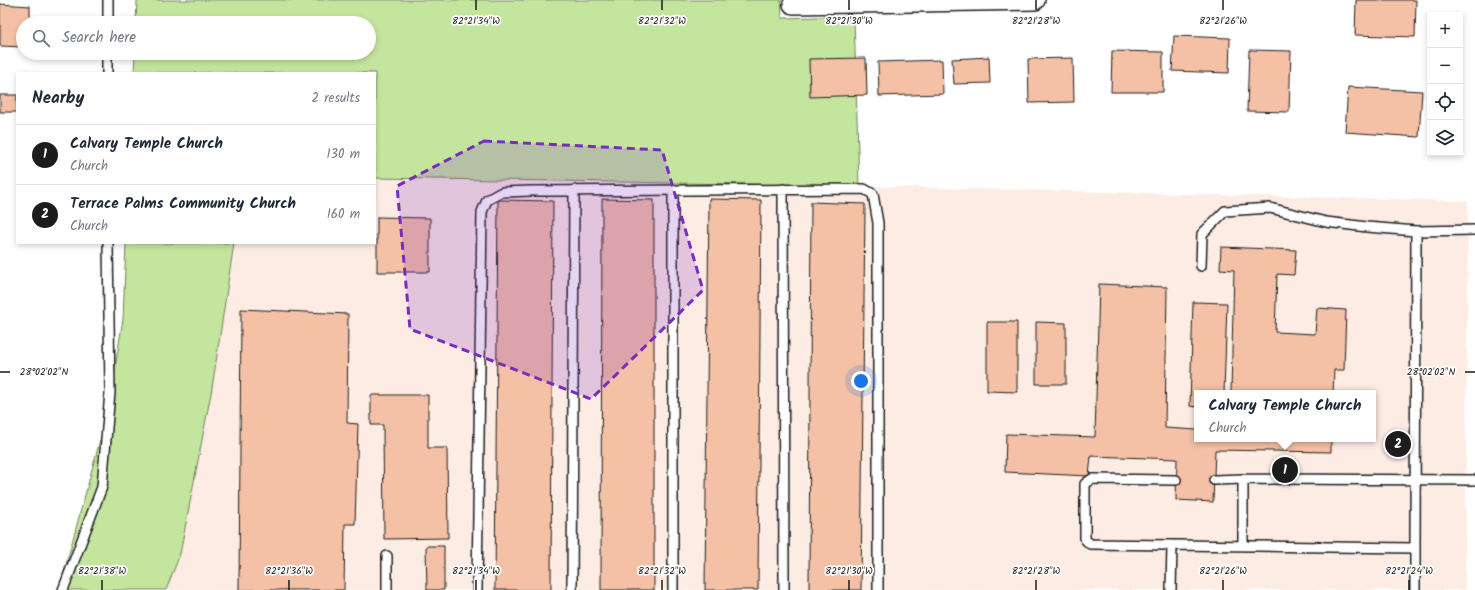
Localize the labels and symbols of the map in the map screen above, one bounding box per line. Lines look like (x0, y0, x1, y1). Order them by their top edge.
text: 82°21'34"W (452, 13, 500, 29)
text: 82°21'32"W (638, 13, 686, 29)
text: 82°21'30"W (825, 13, 873, 29)
text: 82°21'28"W (1012, 13, 1060, 29)
text: 82°21'26"W (1199, 13, 1247, 29)
text: 28°02'02"N (20, 364, 68, 380)
text: 28°02'02"N (1407, 364, 1455, 380)
your location (851, 371, 871, 391)
pin: 2 (1385, 429, 1411, 459)
pin: 1 (1272, 455, 1298, 485)
text: 82°21'38"W (78, 563, 126, 579)
text: 82°21'36"W (265, 563, 313, 579)
text: 82°21'34"W (452, 563, 500, 579)
text: 82°21'32"W (638, 563, 686, 579)
text: 82°21'30"W (825, 563, 873, 579)
text: 82°21'28"W (1012, 563, 1060, 579)
text: 82°21'26"W (1199, 563, 1247, 579)
text: 82°21'24"W (1385, 563, 1433, 579)

